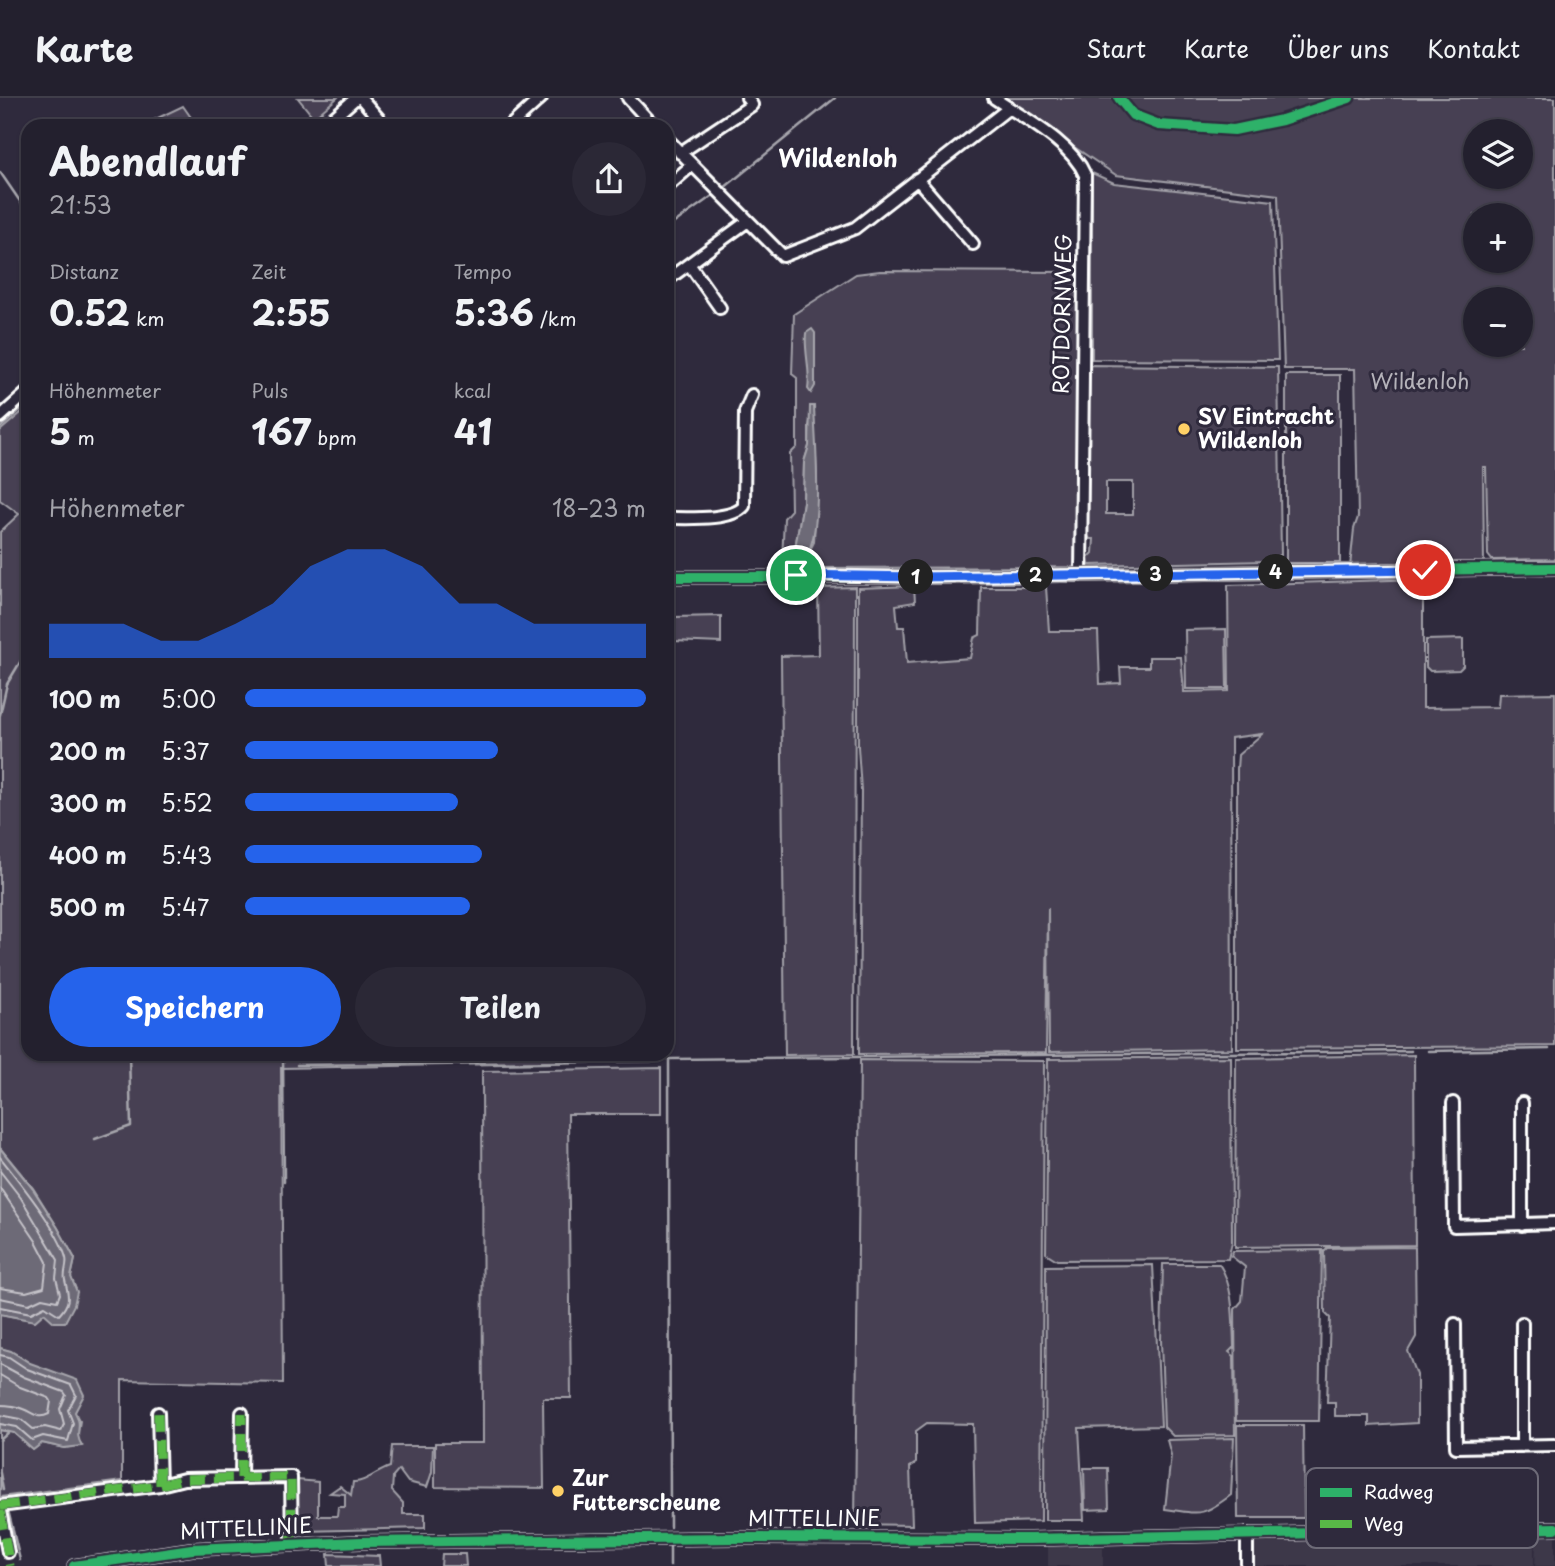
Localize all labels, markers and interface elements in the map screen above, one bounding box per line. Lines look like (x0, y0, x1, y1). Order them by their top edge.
text: Karte (35, 23, 133, 73)
text: Start (1086, 30, 1146, 66)
text: Karte (1184, 30, 1249, 66)
text: Über uns (1287, 30, 1389, 66)
text: Kontakt (1427, 30, 1520, 66)
map controls (1463, 119, 1533, 357)
button: layers (1463, 119, 1533, 189)
text: Abendlauf (49, 132, 246, 189)
district label: Wildenloh (778, 139, 898, 175)
button: share (572, 142, 646, 216)
text: 21:53 (49, 187, 112, 222)
button: + (1463, 203, 1533, 273)
street label: ROTDORNWEG (1044, 234, 1078, 394)
text: Distanz (49, 257, 119, 285)
text: Zeit (251, 257, 286, 285)
text: Tempo (454, 257, 512, 285)
text: 0.52 (49, 285, 130, 338)
text: 2:55 (251, 285, 331, 338)
text: 5:36 (454, 285, 534, 338)
button: − (1463, 287, 1533, 357)
text: km (130, 304, 165, 332)
text: /km (534, 304, 576, 332)
park label: Wildenloh (1370, 364, 1470, 396)
text: Höhenmeter (49, 376, 161, 404)
text: Puls (251, 376, 288, 404)
text: kcal (454, 376, 492, 404)
place label: SV Eintracht Wildenloh (1198, 399, 1334, 455)
text: 5 (49, 404, 71, 457)
text: 167 (251, 404, 311, 457)
text: 41 (454, 404, 492, 457)
marker: SV Eintracht Wildenloh (1176, 421, 1192, 437)
text: m (71, 423, 95, 451)
text: bpm (311, 423, 357, 451)
text: Höhenmeter (49, 490, 185, 525)
text: 18–23 m (552, 490, 646, 525)
pin (1395, 540, 1455, 600)
pin (766, 545, 826, 605)
icon: check (1406, 551, 1444, 589)
pin: 4 (1258, 554, 1294, 589)
icon: arrive (777, 556, 815, 594)
pin: 3 (1138, 556, 1174, 592)
text: 4 (1269, 557, 1282, 585)
pin: 2 (1018, 558, 1054, 592)
text: 3 (1149, 559, 1162, 587)
pin: 1 (898, 560, 934, 594)
text: 2 (1029, 560, 1042, 588)
text: 1 (911, 562, 920, 590)
text: 100 m (49, 681, 121, 716)
text: 5:00 (161, 681, 216, 716)
text: 200 m (49, 733, 126, 768)
text: 5:37 (161, 733, 209, 768)
text: 300 m (49, 785, 127, 820)
text: 5:52 (161, 785, 213, 820)
text: 400 m (49, 837, 127, 872)
text: 5:43 (161, 837, 212, 872)
text: 500 m (49, 889, 126, 924)
text: 5:47 (161, 889, 209, 924)
button: Speichern (49, 967, 341, 1047)
button: Teilen (355, 967, 646, 1047)
place label: Zur Futterscheune (572, 1461, 721, 1517)
legend (1306, 1468, 1538, 1548)
text: Radweg (1364, 1477, 1434, 1505)
marker: Zur Futterscheune (550, 1483, 566, 1499)
street label: MITTELLINIE (748, 1501, 880, 1533)
street label: MITTELLINIE (179, 1508, 313, 1546)
text: Weg (1364, 1509, 1404, 1537)

